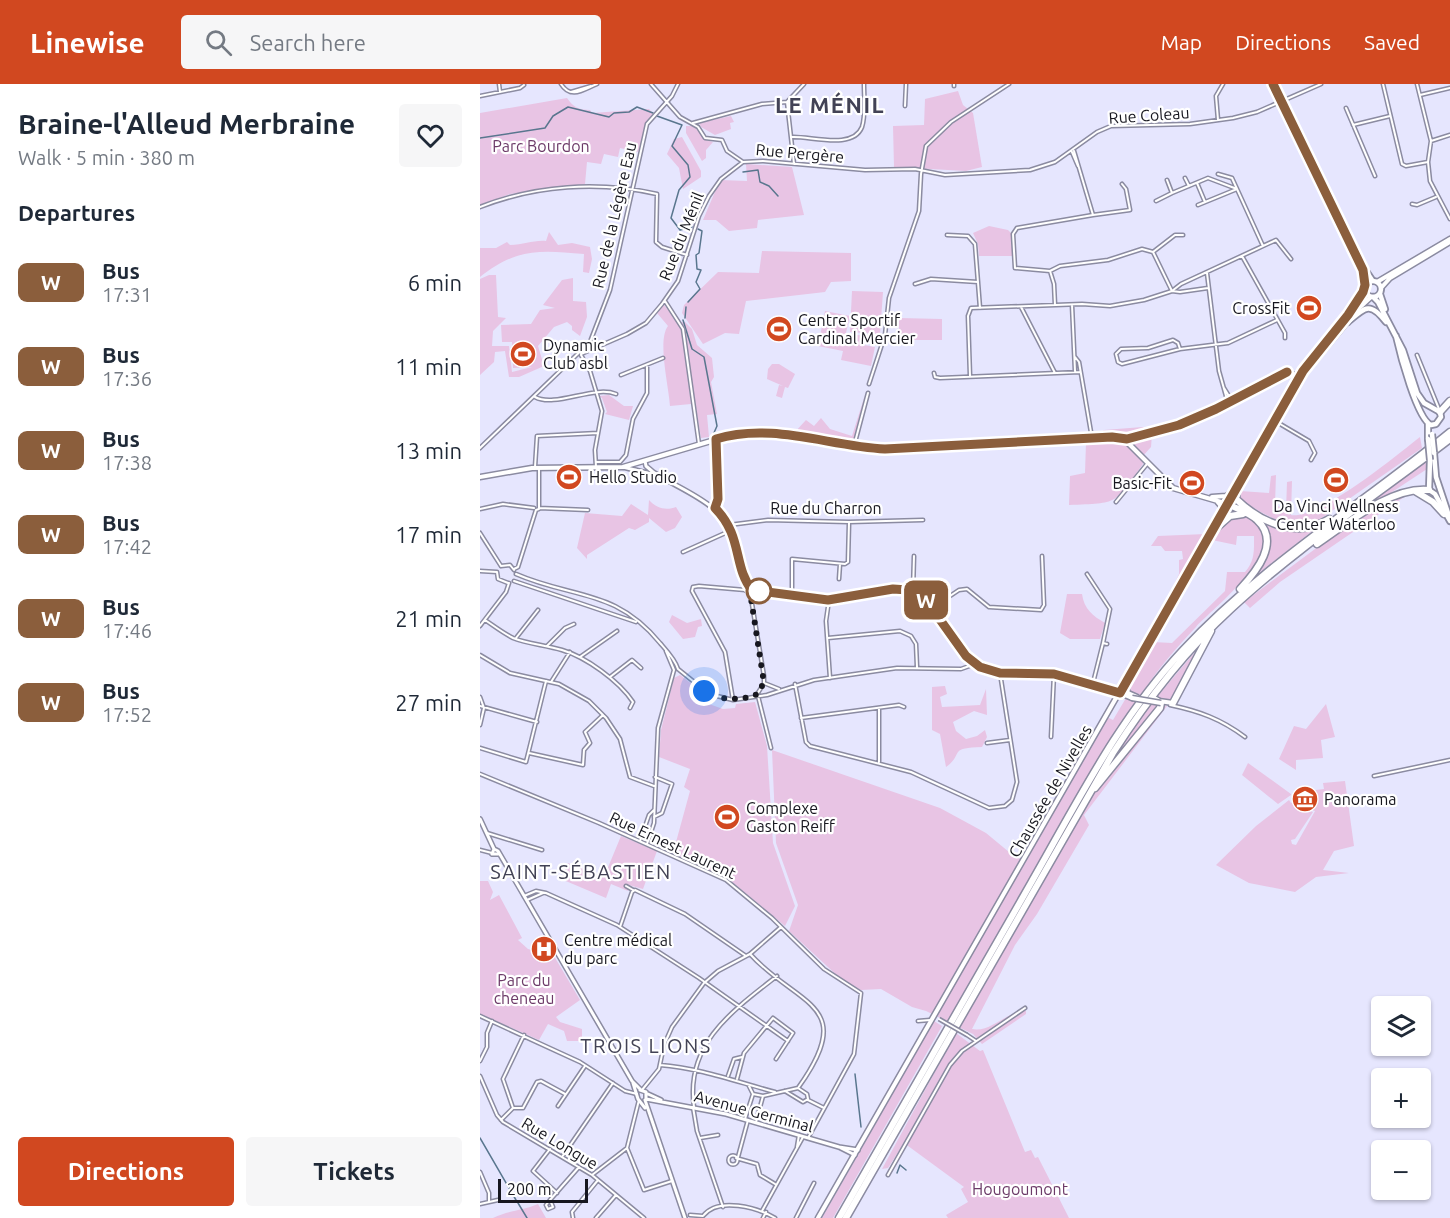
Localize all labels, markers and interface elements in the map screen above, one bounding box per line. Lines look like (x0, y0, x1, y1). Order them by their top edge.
search box (181, 15, 601, 69)
icon: search (202, 26, 235, 59)
text: Linewise (30, 27, 145, 58)
text: Search here (250, 30, 366, 55)
text: Map (1161, 30, 1202, 54)
text: Directions (1235, 30, 1331, 54)
text: Saved (1364, 30, 1420, 54)
district label: LE MÉNIL (775, 92, 885, 117)
street label: Rue Coleau (1108, 103, 1190, 127)
button: heart (399, 104, 462, 167)
text: Braine-l'Alleud Merbraine (18, 108, 355, 139)
park label: Parc Bourdon (492, 137, 590, 155)
street label: Rue de la Légère Eau (588, 140, 640, 290)
street label: Rue Pergère (755, 140, 845, 166)
text: Walk · 5 min · 380 m (18, 146, 195, 169)
street label: Rue du Ménil (655, 189, 707, 283)
text: Departures (18, 200, 135, 225)
text: Bus (102, 258, 140, 283)
text: W (41, 270, 61, 294)
text: 6 min (408, 270, 462, 295)
text: 17:31 (102, 283, 152, 306)
sports icon: CrossFit (1294, 293, 1324, 323)
place label: CrossFit (1232, 299, 1291, 317)
place label: Centre Sportif Cardinal Mercier (798, 311, 916, 347)
sports icon: Centre Sportif Cardinal Mercier (764, 314, 794, 344)
place label: Dynamic Club asbl (543, 336, 608, 372)
sports icon: Dynamic Club asbl (508, 339, 538, 369)
text: Bus (102, 342, 140, 367)
text: W (41, 354, 61, 378)
text: 11 min (395, 354, 462, 379)
text: 17:36 (102, 367, 152, 390)
text: Bus (102, 426, 140, 451)
text: W (41, 438, 61, 462)
text: 13 min (395, 438, 462, 463)
text: 17:38 (102, 451, 152, 474)
sports icon: Hello Studio (554, 462, 584, 492)
sports icon: Da Vinci Wellness Center Waterloo (1321, 465, 1351, 495)
place label: Hello Studio (589, 468, 677, 486)
sports icon: Basic-Fit (1177, 468, 1207, 498)
place label: Basic-Fit (1112, 474, 1173, 492)
place label: Da Vinci Wellness Center Waterloo (1273, 497, 1399, 533)
street label: Rue du Charron (770, 499, 882, 517)
text: Bus (102, 510, 140, 535)
text: W (41, 522, 61, 546)
text: 17 min (395, 522, 462, 547)
text: 17:42 (102, 535, 152, 558)
unlabelled marker (746, 578, 772, 604)
line badge: W (906, 580, 946, 620)
text: W (916, 588, 936, 612)
text: Bus (102, 594, 140, 619)
text: W (41, 606, 61, 630)
text: 21 min (395, 606, 462, 631)
text: 17:46 (102, 619, 152, 642)
your location (689, 676, 719, 706)
text: Bus (102, 678, 140, 703)
text: W (41, 690, 61, 714)
text: 27 min (395, 690, 462, 715)
text: 17:52 (102, 703, 152, 726)
street label: Chaussée de Nivelles (1005, 722, 1095, 860)
museum icon: Panorama (1290, 784, 1320, 814)
place label: Panorama (1324, 790, 1396, 808)
place label: Complexe Gaston Reiff (746, 799, 836, 835)
sports icon: Complexe Gaston Reiff (712, 802, 742, 832)
street label: Rue Ernest Laurent (607, 808, 740, 882)
district label: SAINT-SÉBASTIEN (490, 860, 672, 883)
place label: Centre médical du parc (564, 931, 672, 967)
hospital icon: Centre médical du parc (529, 934, 559, 964)
park label: Parc du cheneau (494, 971, 554, 1007)
map controls (1371, 996, 1431, 1200)
button: layers (1371, 996, 1431, 1056)
district label: TROIS LIONS (580, 1034, 712, 1057)
button: + (1371, 1068, 1431, 1128)
street label: Avenue Germinal (693, 1086, 815, 1136)
street label: Rue Longue (519, 1113, 601, 1173)
button: Directions (18, 1137, 234, 1206)
button: Tickets (246, 1137, 462, 1206)
button: − (1371, 1140, 1431, 1200)
scale bar (498, 1176, 588, 1204)
text: 200 m (507, 1180, 552, 1198)
park label: Hougoumont (972, 1180, 1069, 1198)

